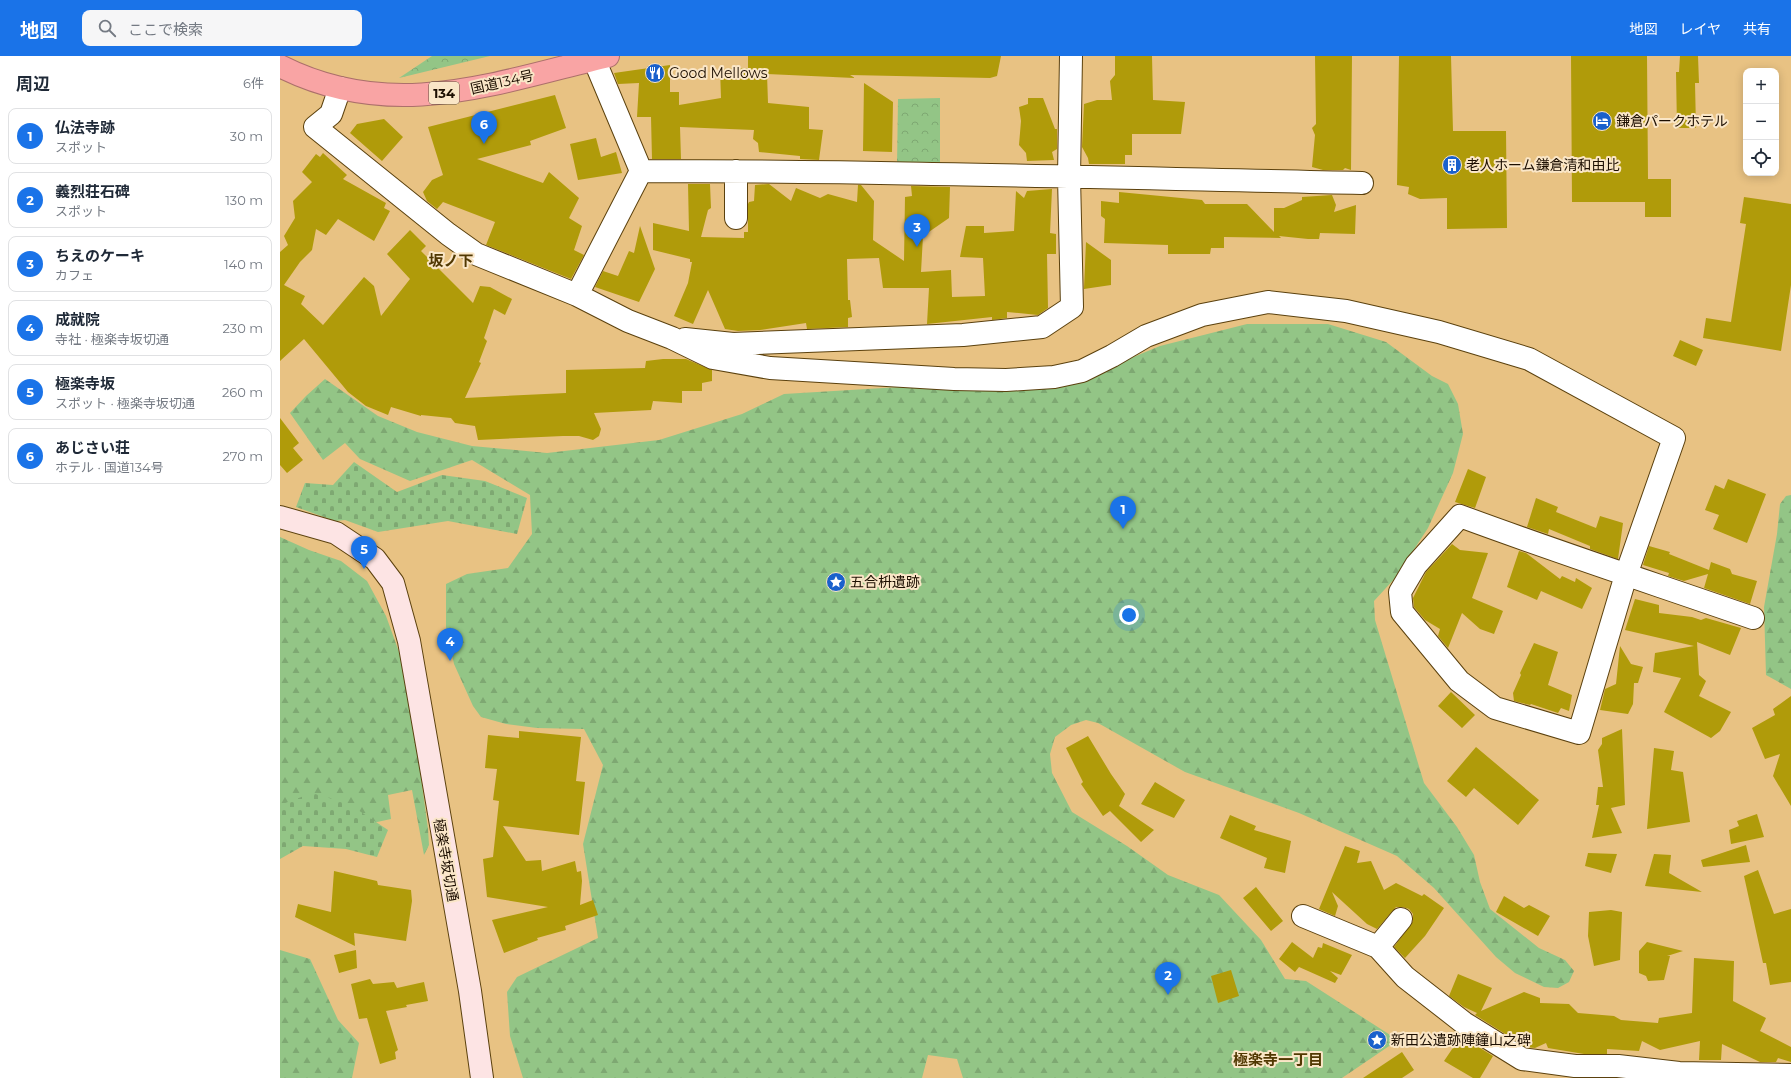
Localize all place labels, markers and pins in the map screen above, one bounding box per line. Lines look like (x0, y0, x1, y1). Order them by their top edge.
restaurant icon: Good Mellows (644, 62, 666, 84)
place label: Good Mellows (669, 64, 768, 82)
hotel icon: 鎌倉パークホテル (1591, 110, 1613, 132)
pin: 6 (471, 111, 497, 144)
place label: 鎌倉パークホテル (1616, 112, 1728, 130)
building icon: 老人ホーム鎌倉清和由比 (1441, 154, 1463, 176)
place label: 老人ホーム鎌倉清和由比 (1466, 156, 1620, 174)
pin: 3 (904, 214, 930, 247)
pin: 1 (1110, 496, 1136, 529)
pin: 5 (351, 536, 377, 569)
place icon: 五合枡遺跡 (825, 571, 847, 593)
place label: 五合枡遺跡 (850, 573, 920, 591)
pin: 4 (437, 628, 463, 661)
pin: 2 (1155, 962, 1181, 995)
place icon: 新田公遺跡陣鐘山之碑 (1366, 1029, 1388, 1051)
place label: 新田公遺跡陣鐘山之碑 (1391, 1031, 1531, 1049)

